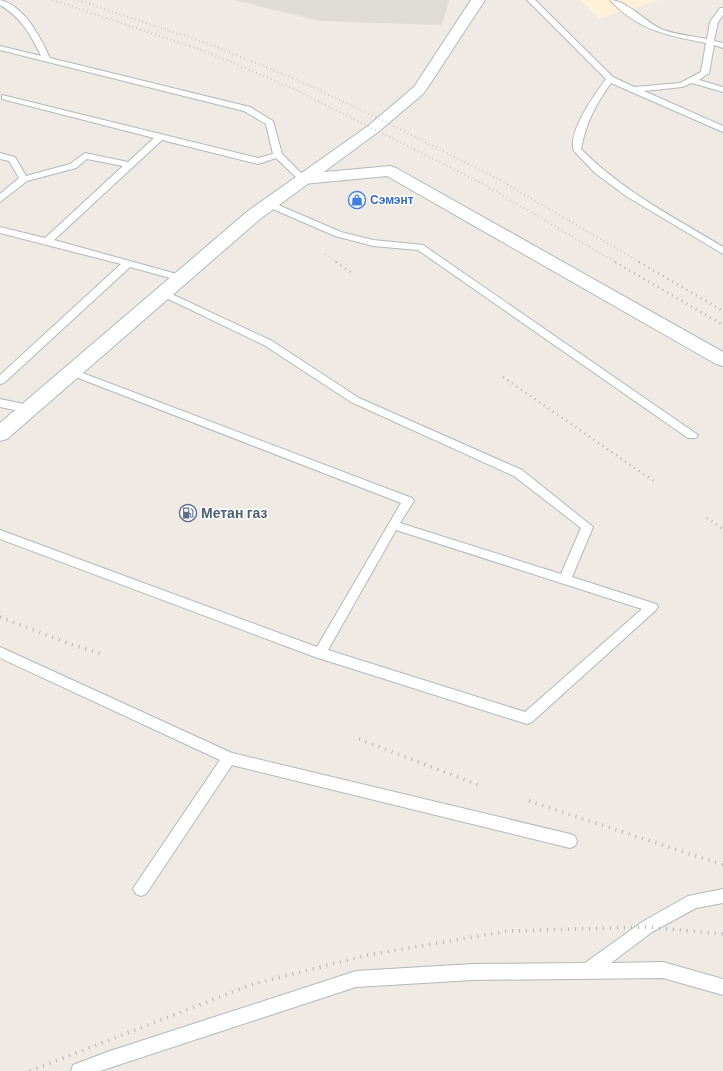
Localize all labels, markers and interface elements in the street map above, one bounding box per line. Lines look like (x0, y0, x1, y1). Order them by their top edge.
shop icon: Сэмэнт (347, 190, 367, 210)
place label: Сэмэнт (370, 192, 414, 208)
fuel station icon: Метан газ (178, 503, 198, 523)
place label: Метан газ (201, 504, 267, 522)

